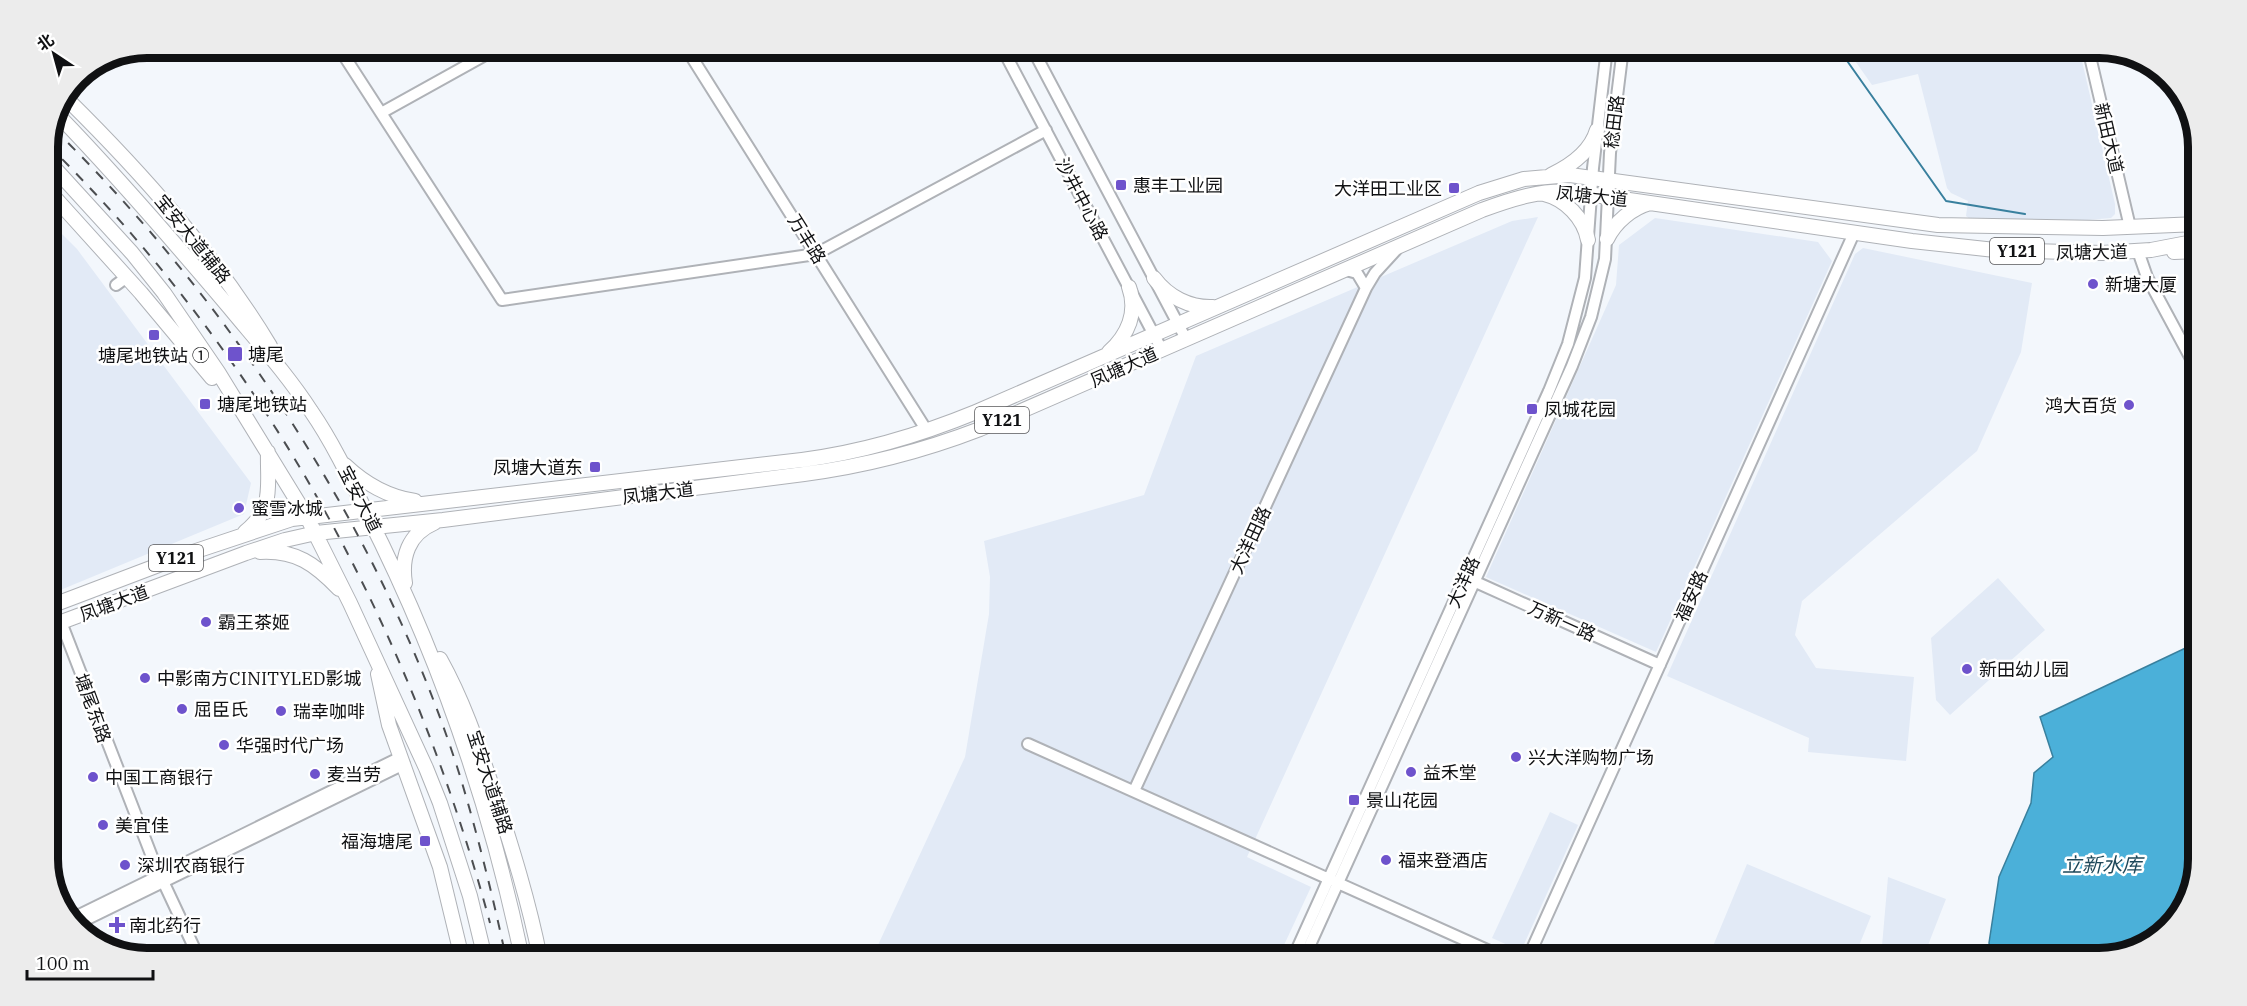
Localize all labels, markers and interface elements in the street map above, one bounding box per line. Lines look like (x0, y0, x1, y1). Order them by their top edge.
north arrow (24, 24, 84, 84)
text: 北 (33, 29, 58, 55)
street label: 稔田路 (1599, 94, 1629, 150)
street label: 新田大道 (2090, 100, 2128, 176)
street label: 沙井中心路 (1051, 154, 1113, 244)
place label: 惠丰工业园 (1133, 174, 1223, 197)
place label: 大洋田工业区 (1334, 177, 1442, 200)
marker: 惠丰工业园 (1114, 178, 1128, 192)
marker: 大洋田工业区 (1447, 181, 1461, 195)
street label: 凤塘大道 (1555, 181, 1629, 211)
street label: 宝安大道辅路 (150, 190, 236, 288)
street label: 万丰路 (783, 210, 831, 268)
road number: Y121 (1990, 238, 2044, 264)
street label: 凤塘大道 (2056, 240, 2128, 264)
place label: 新塘大厦 (2105, 273, 2177, 296)
marker: 新塘大厦 (2086, 277, 2100, 291)
marker: 塘尾地铁站 ① (147, 328, 161, 342)
street label: 凤塘大道 (1086, 342, 1162, 392)
place label: 塘尾 (248, 343, 284, 366)
place label: 塘尾地铁站 ① (98, 344, 210, 367)
marker: 塘尾 (226, 345, 244, 363)
place label: 塘尾地铁站 (217, 393, 307, 416)
place label: 鸿大百货 (2045, 394, 2117, 417)
marker: 塘尾地铁站 (198, 397, 212, 411)
place label: 凤城花园 (1544, 398, 1616, 421)
marker: 鸿大百货 (2122, 398, 2136, 412)
marker: 凤城花园 (1525, 402, 1539, 416)
road number: Y121 (975, 407, 1029, 433)
place label: 凤塘大道东 (493, 456, 583, 479)
marker: 凤塘大道东 (588, 460, 602, 474)
street label: 宝安大道 (333, 462, 387, 536)
street label: 凤塘大道 (621, 477, 695, 509)
place label: 蜜雪冰城 (251, 497, 323, 520)
marker: 蜜雪冰城 (232, 501, 246, 515)
street label: 大洋田路 (1224, 503, 1276, 577)
road number: Y121 (149, 545, 203, 571)
street label: 大洋路 (1442, 553, 1484, 611)
street label: 福安路 (1670, 567, 1712, 625)
street label: 凤塘大道 (76, 580, 152, 626)
street label: 万新一路 (1524, 596, 1600, 646)
place label: 霸王茶姬 (218, 611, 290, 634)
marker: 霸王茶姬 (199, 615, 213, 629)
place label: 新田幼儿园 (1979, 658, 2069, 681)
marker: 新田幼儿园 (1960, 662, 1974, 676)
place label: 中影南方CINITYLED影城 (157, 667, 362, 690)
street label: 塘尾东路 (70, 670, 116, 746)
marker: 中影南方CINITYLED影城 (138, 671, 152, 685)
place label: 屈臣氏 (194, 698, 248, 721)
place label: 瑞幸咖啡 (293, 700, 365, 723)
marker: 屈臣氏 (175, 702, 189, 716)
marker: 瑞幸咖啡 (274, 704, 288, 718)
street label: 宝安大道辅路 (462, 727, 518, 837)
place label: 华强时代广场 (236, 734, 344, 757)
marker: 华强时代广场 (217, 738, 231, 752)
place label: 兴大洋购物广场 (1528, 746, 1654, 769)
marker: 兴大洋购物广场 (1509, 750, 1523, 764)
place label: 益禾堂 (1423, 761, 1477, 784)
place label: 麦当劳 (327, 763, 381, 786)
marker: 益禾堂 (1404, 765, 1418, 779)
place label: 中国工商银行 (105, 766, 213, 789)
marker: 麦当劳 (308, 767, 322, 781)
marker: 中国工商银行 (86, 770, 100, 784)
place label: 景山花园 (1366, 789, 1438, 812)
marker: 景山花园 (1347, 793, 1361, 807)
place label: 美宜佳 (115, 814, 169, 837)
marker: 美宜佳 (96, 818, 110, 832)
place label: 福海塘尾 (341, 830, 413, 853)
marker: 福海塘尾 (418, 834, 432, 848)
place label: 福来登酒店 (1398, 849, 1488, 872)
water label: 立新水库 (2062, 851, 2145, 878)
marker: 福来登酒店 (1379, 853, 1393, 867)
place label: 深圳农商银行 (137, 854, 245, 877)
marker: 深圳农商银行 (118, 858, 132, 872)
place label: 南北药行 (129, 914, 201, 937)
marker: 南北药行 (110, 918, 124, 932)
scale bar (27, 943, 153, 981)
text: 100 m (36, 952, 90, 975)

